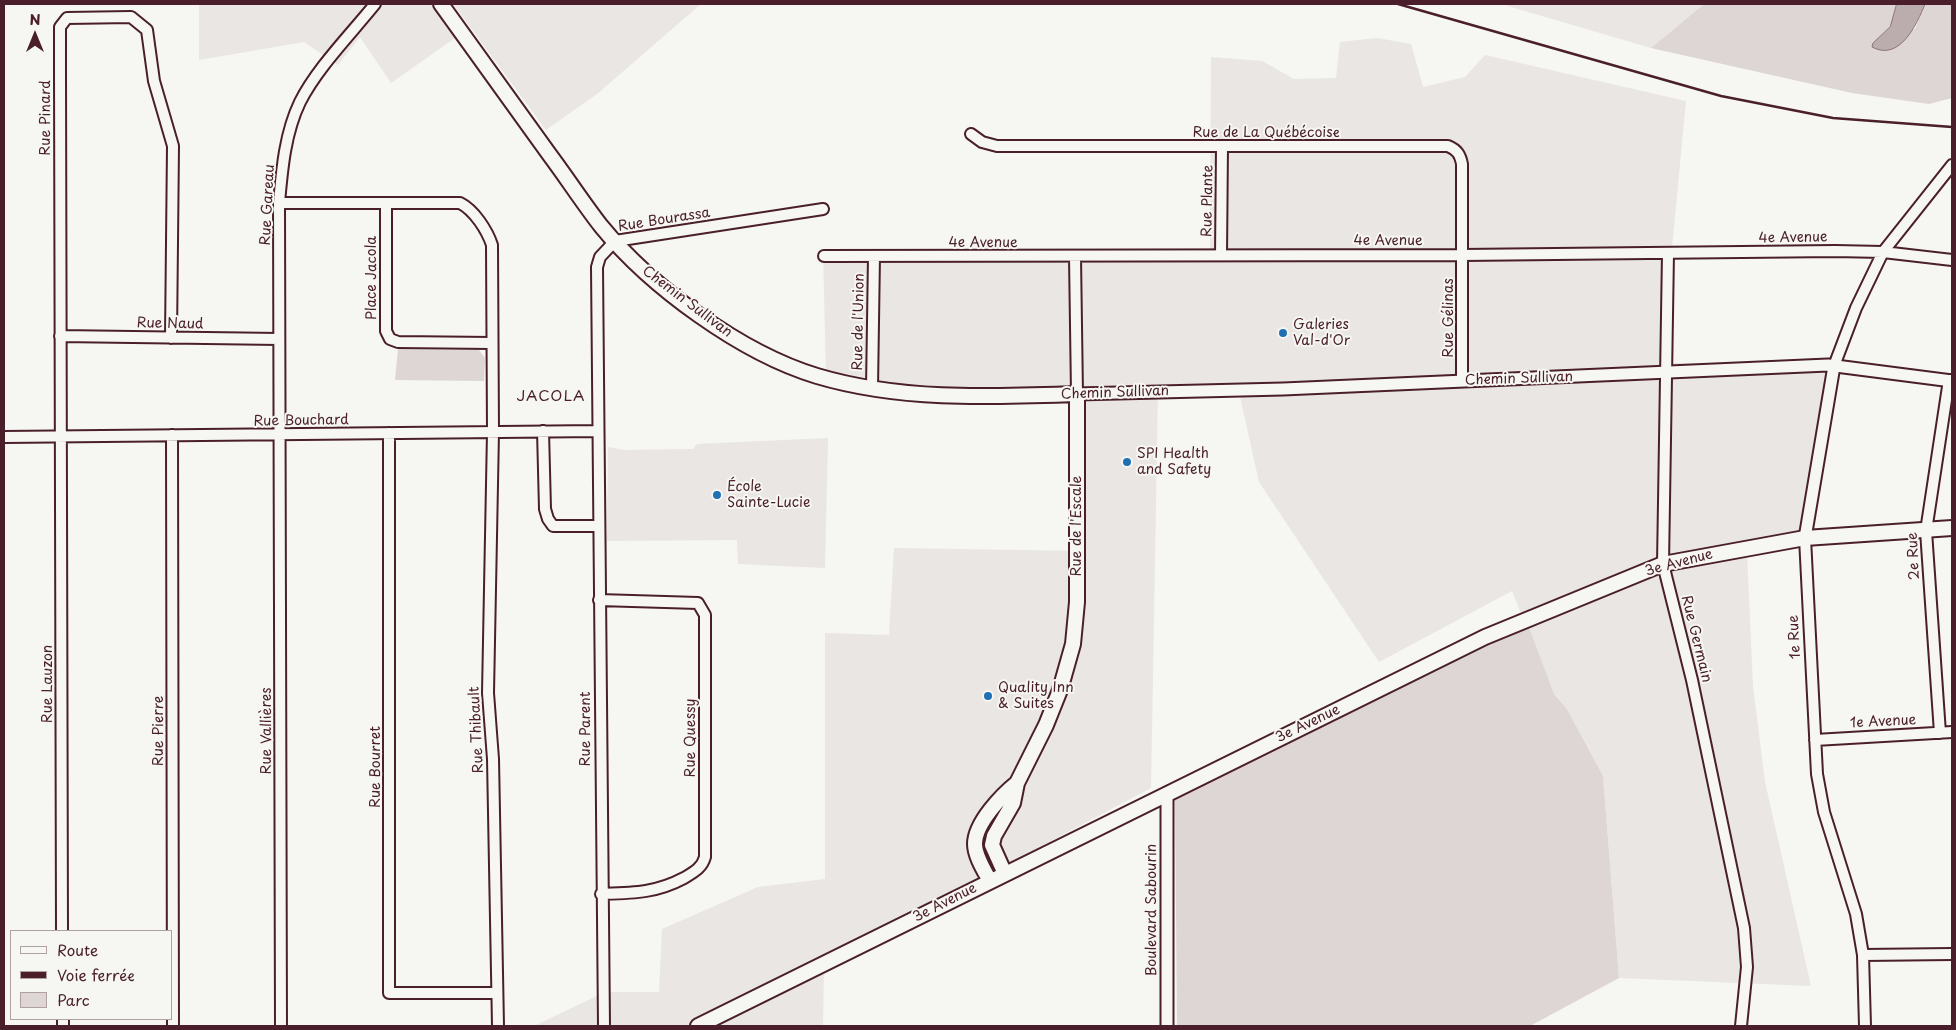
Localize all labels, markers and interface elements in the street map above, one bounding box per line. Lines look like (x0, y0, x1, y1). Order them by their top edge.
text: N (29, 9, 41, 30)
north arrow (10, 10, 60, 60)
street label: Rue Pinard (38, 80, 54, 156)
street label: Rue de La Québécoise (1192, 125, 1340, 141)
street label: Rue Gareau (257, 164, 279, 246)
street label: Rue Plante (1199, 165, 1217, 237)
street label: Rue Bourassa (617, 204, 711, 236)
street label: 4e Avenue (1758, 229, 1828, 247)
street label: 4e Avenue (1353, 233, 1423, 249)
street label: 4e Avenue (948, 235, 1018, 251)
street label: Place Jacola (364, 236, 380, 320)
street label: Chemin Sullivan (639, 263, 735, 341)
street label: Rue de l'Union (850, 273, 868, 371)
street label: Rue Gélinas (1441, 278, 1457, 358)
street label: Rue Naud (136, 315, 204, 333)
place label: Galeries Val-d'Or (1293, 317, 1350, 350)
marker: Galeries Val-d'Or (1277, 327, 1289, 339)
street label: Chemin Sullivan (1465, 369, 1573, 389)
street label: Chemin Sullivan (1061, 383, 1169, 403)
district label: JACOLA (516, 388, 586, 406)
street label: Rue Bouchard (253, 412, 349, 430)
place label: SPI Health and Safety (1137, 446, 1211, 478)
marker: SPI Health and Safety (1121, 456, 1133, 468)
street label: Rue de l'Escale (1069, 476, 1085, 576)
place label: École Sainte-Lucie (727, 479, 810, 512)
marker: École Sainte-Lucie (711, 489, 723, 501)
street label: 2e Rue (1904, 532, 1924, 580)
street label: 3e Avenue (1643, 546, 1715, 580)
street label: Rue Germain (1677, 594, 1715, 684)
street label: 1e Rue (1785, 614, 1805, 660)
street label: Rue Lauzon (40, 645, 56, 723)
place label: Quality Inn & Suites (998, 680, 1074, 712)
street label: Rue Thibault (466, 686, 488, 774)
street label: Rue Vallières (259, 687, 275, 775)
marker: Quality Inn & Suites (982, 690, 994, 702)
street label: Rue Parent (578, 692, 594, 766)
street label: Rue Pierre (151, 696, 167, 766)
street label: Rue Quessy (683, 698, 699, 778)
street label: 3e Avenue (1273, 701, 1343, 747)
street label: 1e Avenue (1850, 712, 1916, 732)
street label: Rue Bourret (368, 726, 384, 808)
street label: Boulevard Sabourin (1144, 844, 1160, 976)
street label: 3e Avenue (910, 880, 980, 926)
legend (10, 930, 172, 1020)
text: Route (57, 938, 98, 961)
text: Voie ferrée (57, 963, 135, 986)
text: Parc (57, 988, 90, 1011)

